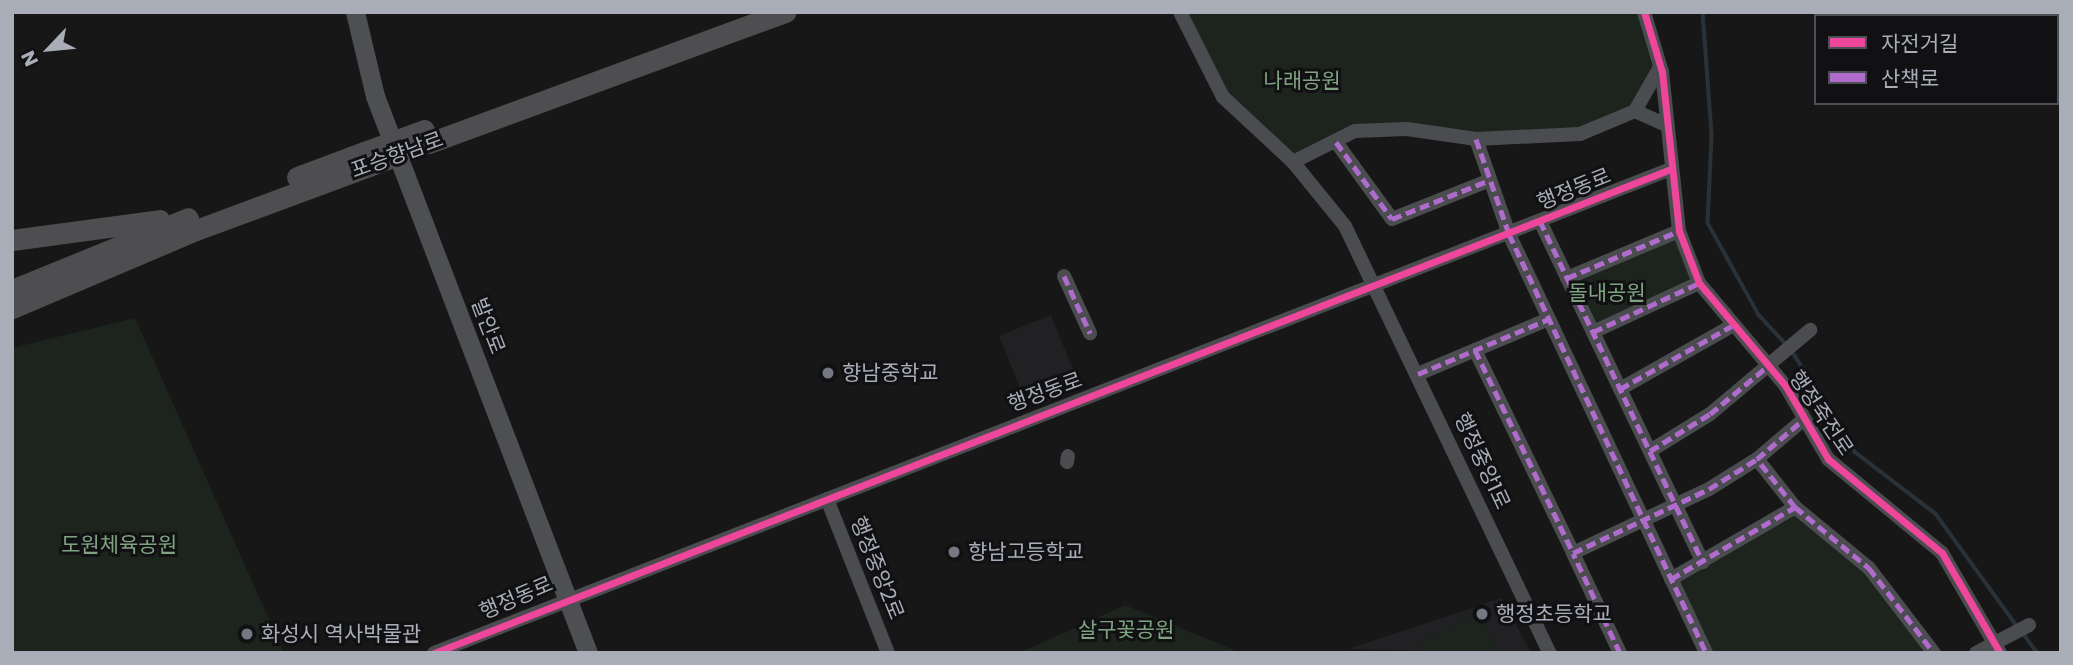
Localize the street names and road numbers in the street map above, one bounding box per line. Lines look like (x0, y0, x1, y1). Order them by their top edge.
street label: 포승향남로 (347, 127, 447, 183)
street label: 행정동로 (1533, 163, 1615, 215)
street label: 발안로 (466, 294, 510, 358)
street label: 행정죽전로 (1784, 366, 1858, 460)
street label: 행정동로 (1004, 367, 1086, 417)
street label: 행정중앙1로 (1449, 409, 1515, 513)
street label: 행정중앙2로 (845, 513, 909, 623)
street label: 행정동로 (476, 571, 556, 625)

